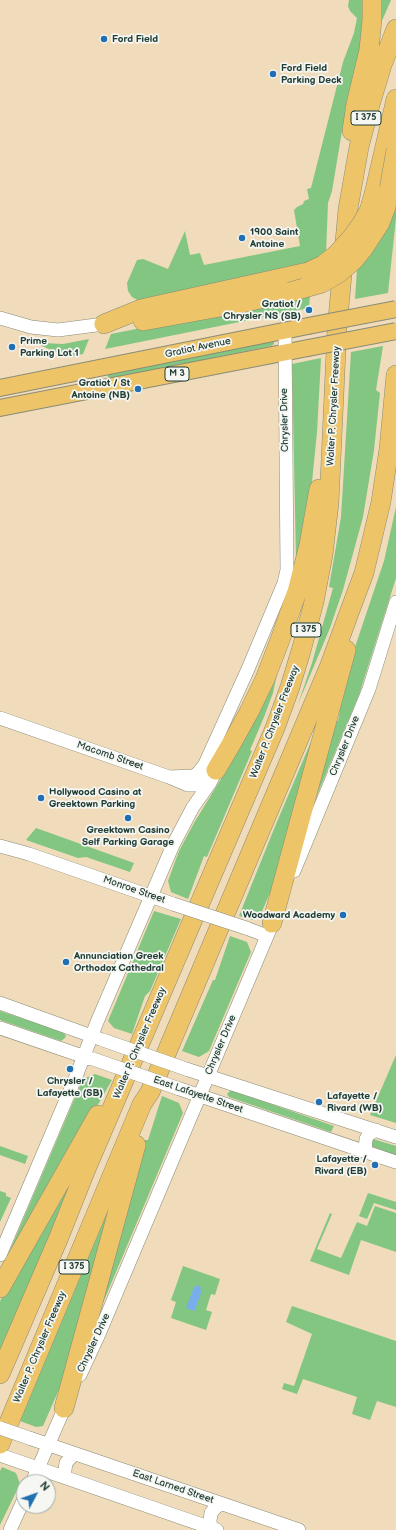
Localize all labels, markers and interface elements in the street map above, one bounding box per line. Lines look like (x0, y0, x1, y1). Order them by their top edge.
place label: Ford Field (112, 33, 158, 45)
marker: Ford Field (99, 34, 109, 44)
place label: Ford Field Parking Deck (281, 62, 342, 86)
marker: Ford Field Parking Deck (268, 69, 278, 79)
road number: I 375 (351, 111, 381, 125)
place label: 1900 Saint Antoine (250, 226, 298, 250)
marker: 1900 Saint Antoine (237, 233, 247, 243)
place label: Gratiot / Chrysler NS (SB) (223, 298, 301, 322)
marker: Gratiot / Chrysler NS (SB) (304, 305, 314, 315)
place label: Prime Parking Lot 1 (20, 335, 79, 358)
street label: Gratiot Avenue (164, 335, 232, 361)
marker: Prime Parking Lot 1 (7, 342, 17, 352)
street label: Walter P. Chrysler Freeway (325, 346, 343, 466)
road number: M 3 (165, 367, 189, 381)
place label: Gratiot / St Antoine (NB) (72, 377, 130, 400)
marker: Gratiot / St Antoine (NB) (133, 384, 143, 394)
street label: Chrysler Drive (278, 388, 292, 452)
road number: I 375 (291, 623, 321, 637)
street label: Walter P. Chrysler Freeway (248, 664, 302, 780)
street label: Chrysler Drive (327, 714, 363, 778)
street label: Macomb Street (75, 739, 145, 773)
place label: Hollywood Casino at Greektown Parking (49, 786, 141, 810)
marker: Hollywood Casino at Greektown Parking (36, 793, 46, 803)
marker: Greektown Casino Self Parking Garage (123, 813, 133, 823)
place label: Greektown Casino Self Parking Garage (82, 824, 174, 848)
street label: Monroe Street (101, 874, 167, 906)
place label: Woodward Academy (243, 909, 335, 921)
marker: Woodward Academy (338, 910, 348, 920)
place label: Annunciation Greek Orthodox Cathedral (74, 950, 164, 974)
marker: Annunciation Greek Orthodox Cathedral (61, 957, 71, 967)
street label: Walter P. Chrysler Freeway (111, 985, 169, 1101)
street label: Chrysler Drive (203, 1013, 239, 1077)
marker: Chrysler / Lafayette (SB) (65, 1064, 75, 1074)
street label: East Lafayette Street (152, 1074, 244, 1116)
place label: Chrysler / Lafayette (SB) (37, 1075, 103, 1098)
place label: Lafayette / Rivard (WB) (327, 1090, 382, 1114)
marker: Lafayette / Rivard (WB) (314, 1097, 324, 1107)
place label: Lafayette / Rivard (EB) (315, 1153, 367, 1176)
marker: Lafayette / Rivard (EB) (370, 1160, 380, 1170)
road number: I 375 (59, 1260, 89, 1274)
street label: Walter P. Chrysler Freeway (11, 1289, 69, 1405)
street label: Chrysler Drive (75, 1311, 113, 1375)
street label: East Larned Street (131, 1467, 215, 1507)
north arrow (16, 1474, 56, 1514)
text: N (37, 1479, 52, 1494)

